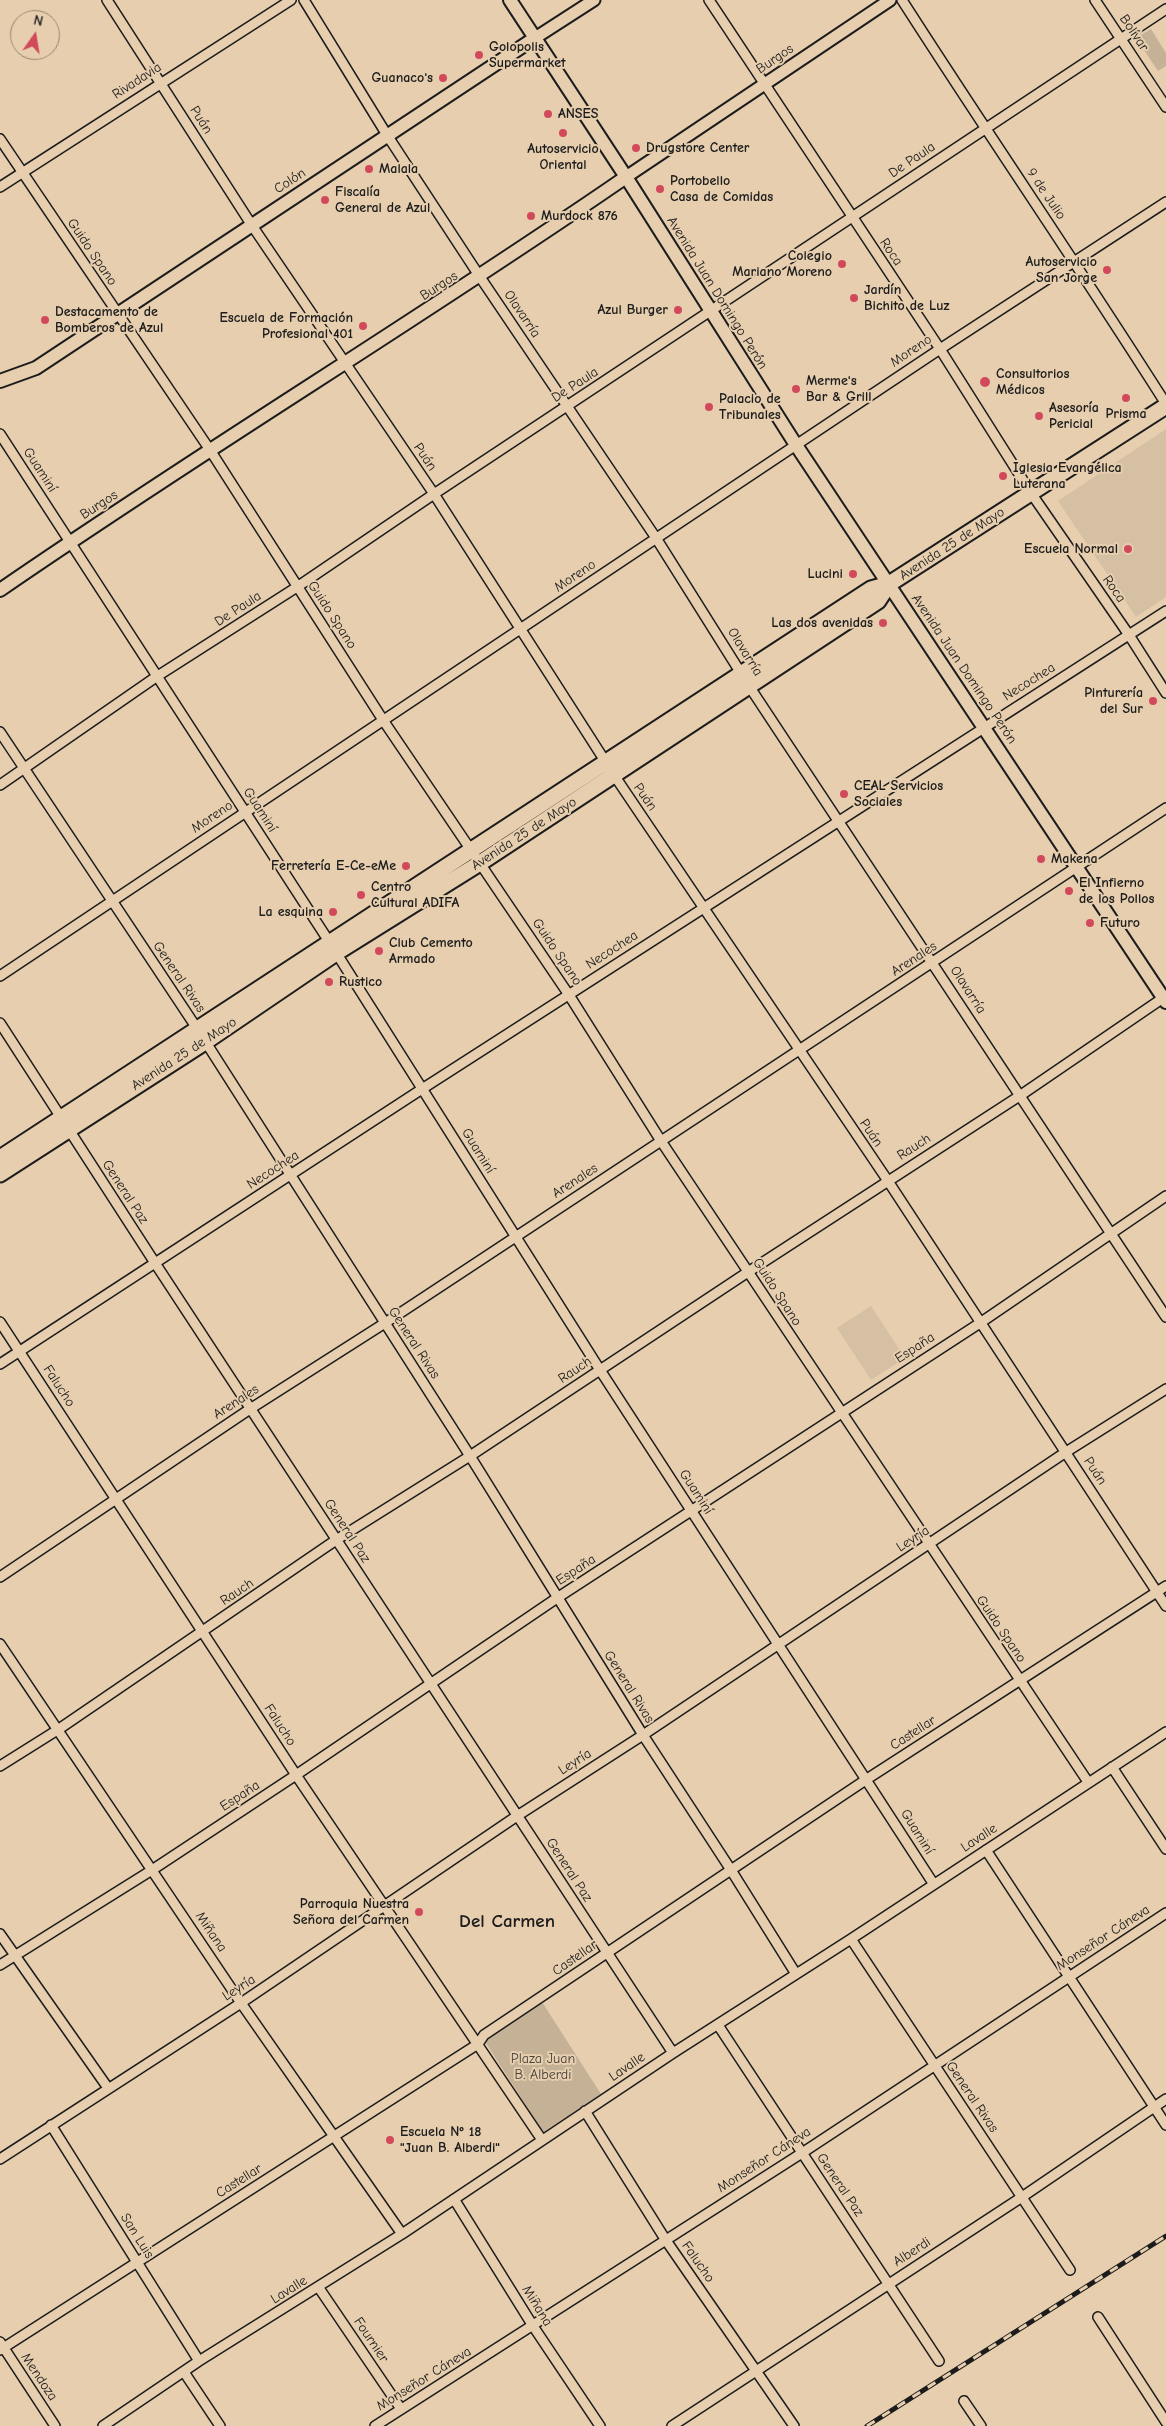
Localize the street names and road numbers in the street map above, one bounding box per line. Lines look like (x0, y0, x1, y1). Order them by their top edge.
street label: Bolívar (1116, 11, 1152, 55)
street label: Burgos (753, 40, 797, 78)
street label: Rivadavia (109, 59, 165, 103)
street label: Puán (186, 103, 216, 137)
street label: De Paula (886, 138, 938, 182)
street label: Colón (271, 165, 309, 197)
street label: 9 de Julio (1023, 165, 1069, 223)
street label: Avenida Juan Domingo Perón (663, 214, 771, 372)
street label: Guido Spano (63, 215, 121, 289)
street label: Roca (876, 235, 906, 269)
street label: Burgos (417, 268, 461, 304)
street label: Olavarría (500, 287, 544, 341)
street label: Moreno (887, 331, 935, 371)
street label: De Paula (548, 364, 602, 406)
street label: Puán (410, 440, 440, 474)
street label: Guaminí (19, 444, 61, 496)
street label: Burgos (77, 487, 121, 523)
street label: Avenida 25 de Mayo (896, 504, 1008, 584)
street label: Moreno (551, 556, 599, 596)
street label: Roca (1099, 572, 1129, 606)
street label: Guido Spano (304, 578, 360, 652)
street label: De Paula (211, 588, 265, 630)
street label: Avenida Juan Domingo Perón (908, 591, 1020, 747)
street label: Olavarría (724, 625, 766, 679)
street label: Necochea (1000, 659, 1058, 705)
street label: Puán (630, 780, 660, 814)
street label: Guaminí (239, 784, 281, 836)
street label: Avenida 25 de Mayo (468, 794, 580, 874)
street label: Moreno (188, 797, 236, 837)
street label: Guido Spano (528, 915, 586, 989)
street label: Necochea (583, 927, 641, 973)
street label: General Rivas (149, 938, 209, 1016)
street label: Arenales (888, 938, 940, 980)
street label: Olavarría (946, 963, 990, 1017)
street label: Avenida 25 de Mayo (128, 1014, 240, 1094)
street label: Puán (856, 1116, 886, 1150)
street label: Guaminí (458, 1125, 498, 1177)
street label: Rauch (894, 1130, 934, 1164)
street label: Necochea (244, 1147, 302, 1193)
street label: General Paz (98, 1157, 152, 1227)
street label: Arenales (549, 1160, 601, 1202)
street label: Guido Spano (749, 1255, 805, 1329)
street label: General Rivas (385, 1304, 443, 1382)
street label: España (892, 1329, 938, 1367)
street label: Rauch (555, 1353, 595, 1387)
street label: Falucho (39, 1362, 79, 1410)
street label: Arenales (210, 1381, 262, 1423)
street label: Puán (1080, 1454, 1110, 1488)
street label: Guaminí (675, 1466, 717, 1518)
street label: General Paz (320, 1496, 374, 1566)
street label: Leyría (893, 1522, 933, 1556)
street label: España (553, 1551, 599, 1589)
street label: Rauch (217, 1575, 257, 1609)
street label: Guido Spano (972, 1592, 1030, 1666)
street label: General Rivas (600, 1648, 658, 1726)
street label: Falucho (260, 1701, 300, 1749)
street label: Castellar (887, 1712, 939, 1754)
street label: Leyría (555, 1745, 595, 1779)
street label: España (217, 1777, 263, 1815)
street label: Guaminí (897, 1806, 937, 1858)
street label: Lavalle (958, 1820, 1000, 1856)
street label: General Paz (542, 1835, 596, 1905)
street label: Monseñor Cáneva (1053, 1901, 1153, 1975)
street label: Miñana (191, 1909, 231, 1955)
street label: Castellar (549, 1936, 601, 1980)
street label: Leyría (219, 1971, 259, 2005)
street label: Lavalle (606, 2049, 648, 2085)
street label: General Rivas (942, 2058, 1002, 2136)
street label: Monseñor Cáneva (714, 2123, 814, 2197)
street label: General Paz (813, 2150, 867, 2220)
street label: Castellar (213, 2160, 265, 2202)
street label: San Luis (117, 2210, 157, 2262)
street label: Alberdi (890, 2234, 934, 2270)
street label: Falucho (678, 2238, 718, 2286)
street label: Lavalle (268, 2272, 310, 2308)
street label: Miñana (518, 2283, 556, 2329)
street label: Fournier (350, 2314, 392, 2366)
street label: Monseñor Cáneva (374, 2343, 474, 2415)
street label: Mendoza (17, 2350, 61, 2404)

